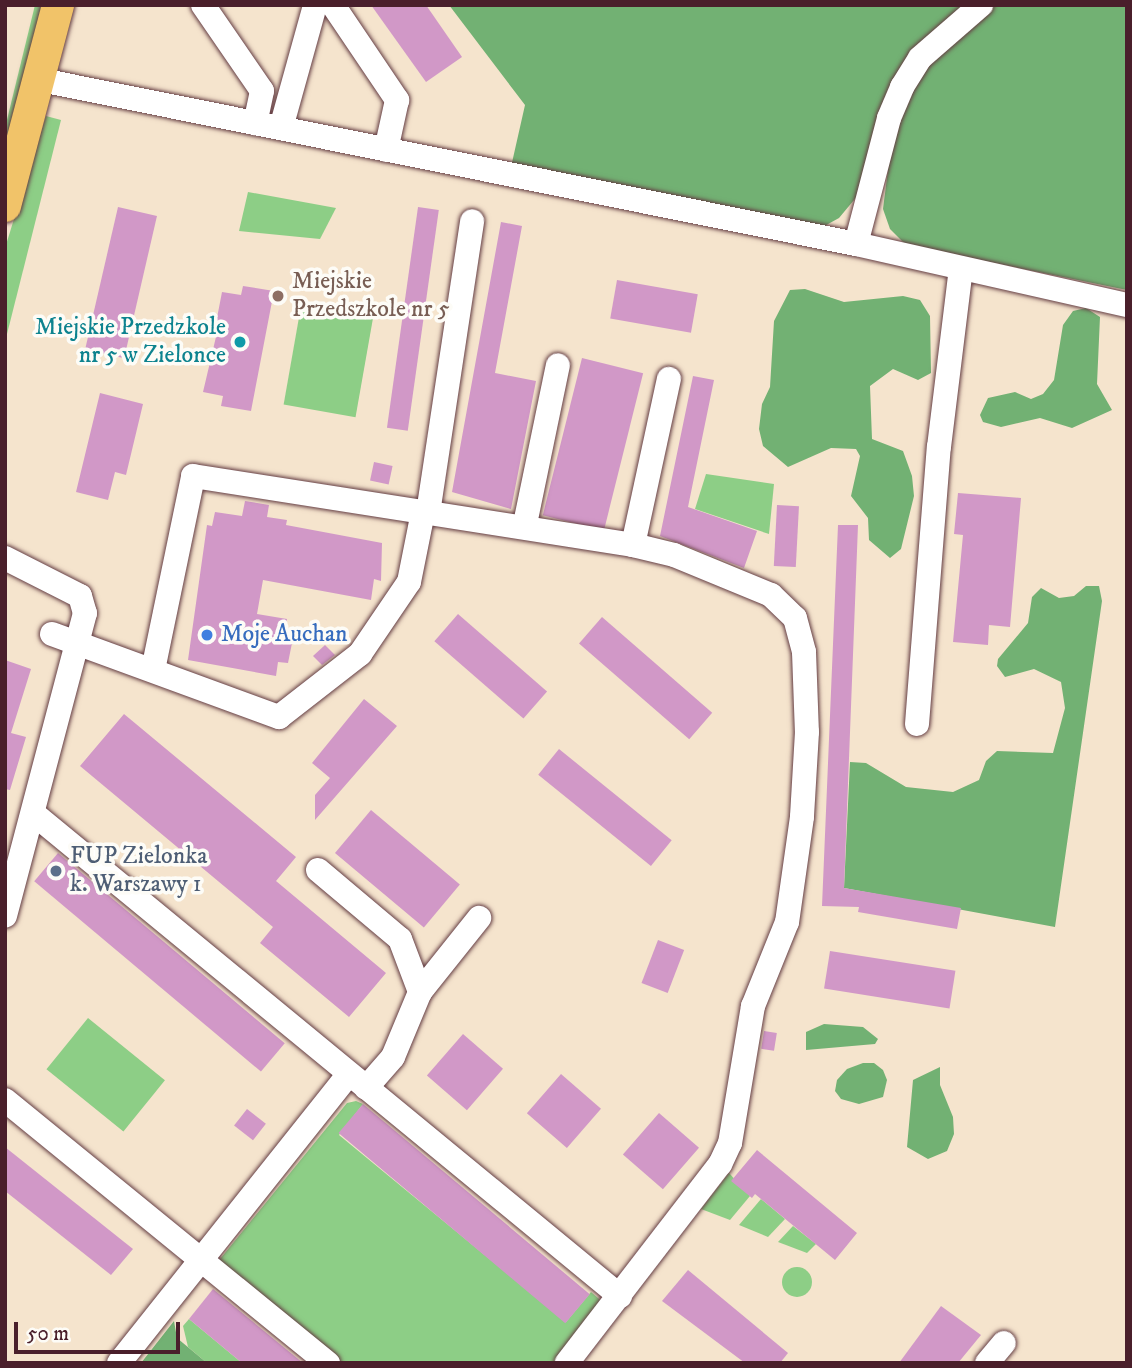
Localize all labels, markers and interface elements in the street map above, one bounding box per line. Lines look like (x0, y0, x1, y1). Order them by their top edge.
place label: Miejskie Przedszkole nr 5 (292, 268, 450, 324)
marker: Miejskie Przedszkole nr 5 (270, 288, 286, 304)
place label: Miejskie Przedzkole nr 5 w Zielonce (35, 314, 226, 370)
marker: Miejskie Przedzkole nr 5 w Zielonce (232, 334, 248, 350)
place label: Moje Auchan (221, 621, 348, 649)
marker: Moje Auchan (199, 627, 215, 643)
place label: FUP Zielonka k. Warszawy 1 (70, 843, 207, 899)
marker: FUP Zielonka k. Warszawy 1 (48, 863, 64, 879)
scale bar (18, 1308, 184, 1352)
text: 50 m (27, 1321, 69, 1347)

